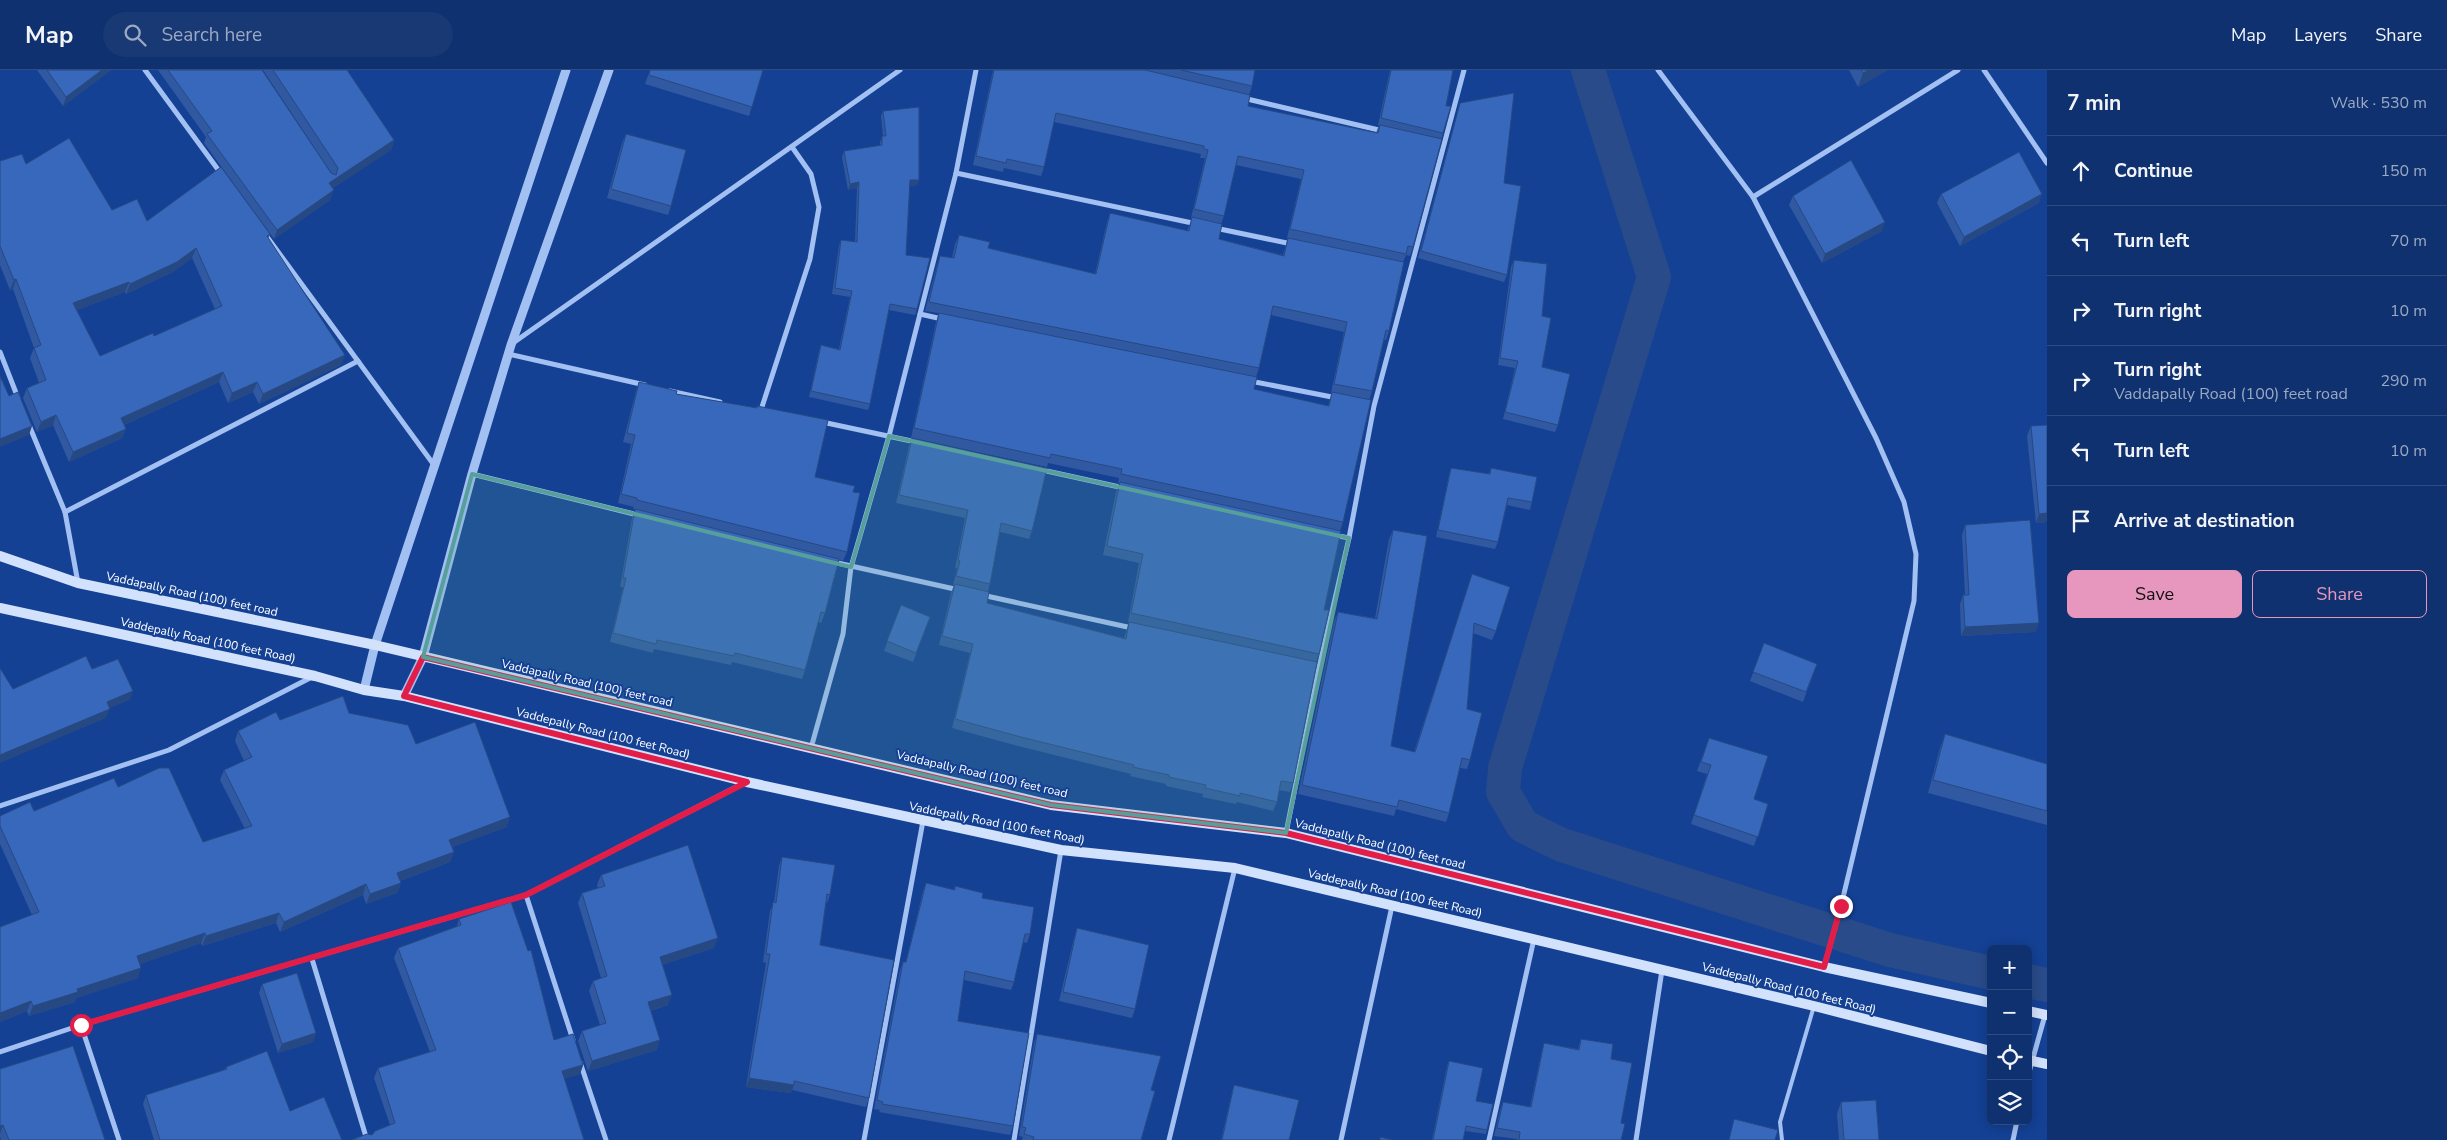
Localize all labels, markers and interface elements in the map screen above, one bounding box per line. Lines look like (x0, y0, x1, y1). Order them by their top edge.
search box (103, 12, 453, 57)
text: Map (25, 19, 73, 51)
icon: search (121, 21, 149, 49)
text: Search here (161, 22, 262, 48)
text: Map (2231, 23, 2266, 47)
text: Layers (2294, 23, 2347, 47)
text: Share (2375, 23, 2422, 47)
text: 7 min (2067, 89, 2121, 117)
text: Walk · 530 m (2331, 92, 2427, 114)
icon: ahead (2067, 157, 2095, 185)
text: Continue (2114, 158, 2193, 184)
text: 150 m (2380, 160, 2427, 182)
icon: left (2067, 227, 2095, 255)
text: Turn left (2114, 228, 2189, 254)
text: 70 m (2390, 230, 2427, 252)
icon: right (2067, 297, 2095, 325)
text: Turn right (2114, 298, 2201, 324)
text: 10 m (2390, 300, 2427, 322)
text: Turn right (2114, 357, 2201, 383)
icon: right (2067, 367, 2095, 395)
text: 290 m (2380, 370, 2427, 392)
text: Vaddapally Road (100) feet road (2114, 383, 2348, 405)
icon: left (2067, 437, 2095, 465)
text: Turn left (2114, 438, 2189, 464)
text: 10 m (2390, 440, 2427, 462)
icon: arrive (2067, 507, 2095, 535)
text: Arrive at destination (2114, 508, 2295, 534)
street label: Vaddapally Road (100) feet road (104, 568, 279, 620)
button: Save (2067, 570, 2242, 618)
button: Share (2252, 570, 2427, 618)
street label: Vaddepally Road (100 feet Road) (118, 613, 297, 666)
street label: Vaddapally Road (100) feet road (499, 655, 674, 711)
street label: Vaddepally Road (100 feet Road) (513, 703, 692, 762)
street label: Vaddapally Road (100) feet road (894, 746, 1069, 802)
street label: Vaddepally Road (100 feet Road) (907, 798, 1086, 848)
street label: Vaddapally Road (100) feet road (1292, 815, 1467, 873)
street label: Vaddepally Road (100 feet Road) (1305, 865, 1484, 921)
route end (1830, 895, 1853, 918)
map controls (1987, 945, 2032, 1125)
button: + (1987, 945, 2032, 990)
street label: Vaddepally Road (100 feet Road) (1699, 958, 1878, 1017)
button: − (1987, 990, 2032, 1035)
route start (70, 1014, 93, 1037)
button: locate (1987, 1035, 2032, 1080)
button: layers (1987, 1080, 2032, 1125)

